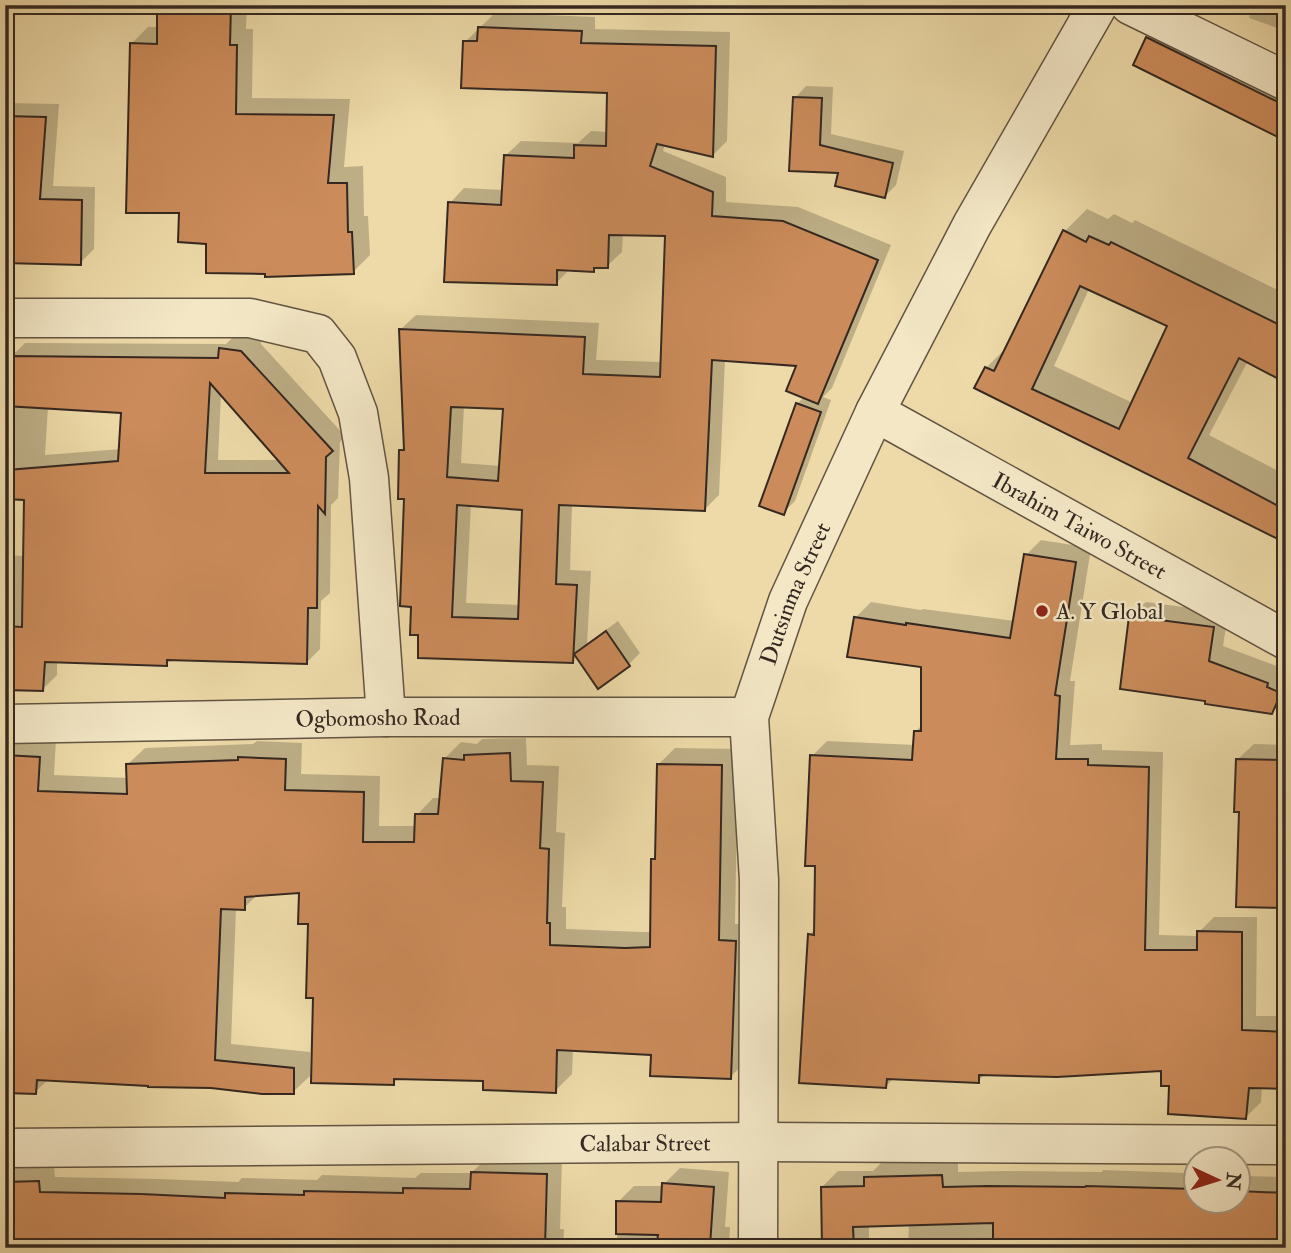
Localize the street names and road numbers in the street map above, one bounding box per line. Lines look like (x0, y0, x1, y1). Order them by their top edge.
street label: Ibrahim Taiwo Street (987, 466, 1172, 585)
street label: Dutsinma Street (753, 518, 837, 669)
street label: Ogbomosho Road (295, 703, 461, 733)
street label: Calabar Street (579, 1128, 711, 1158)

